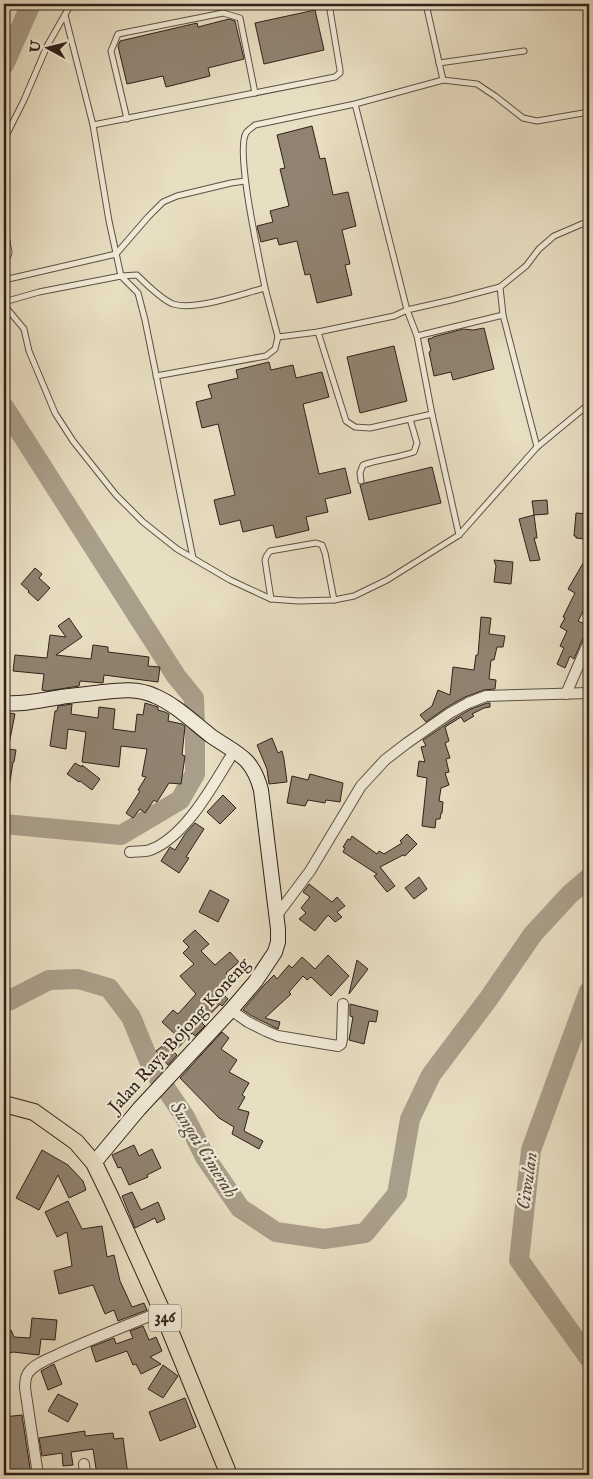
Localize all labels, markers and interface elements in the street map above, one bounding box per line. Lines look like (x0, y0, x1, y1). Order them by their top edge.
north arrow (22, 22, 72, 72)
text: U (26, 38, 46, 55)
street label: Jalan Raya Bojong Koneng (103, 953, 256, 1120)
water label: Sungai Cimerah (164, 1097, 242, 1203)
water label: Ciwulan (512, 1151, 544, 1211)
road number: 346 (149, 1305, 181, 1332)

